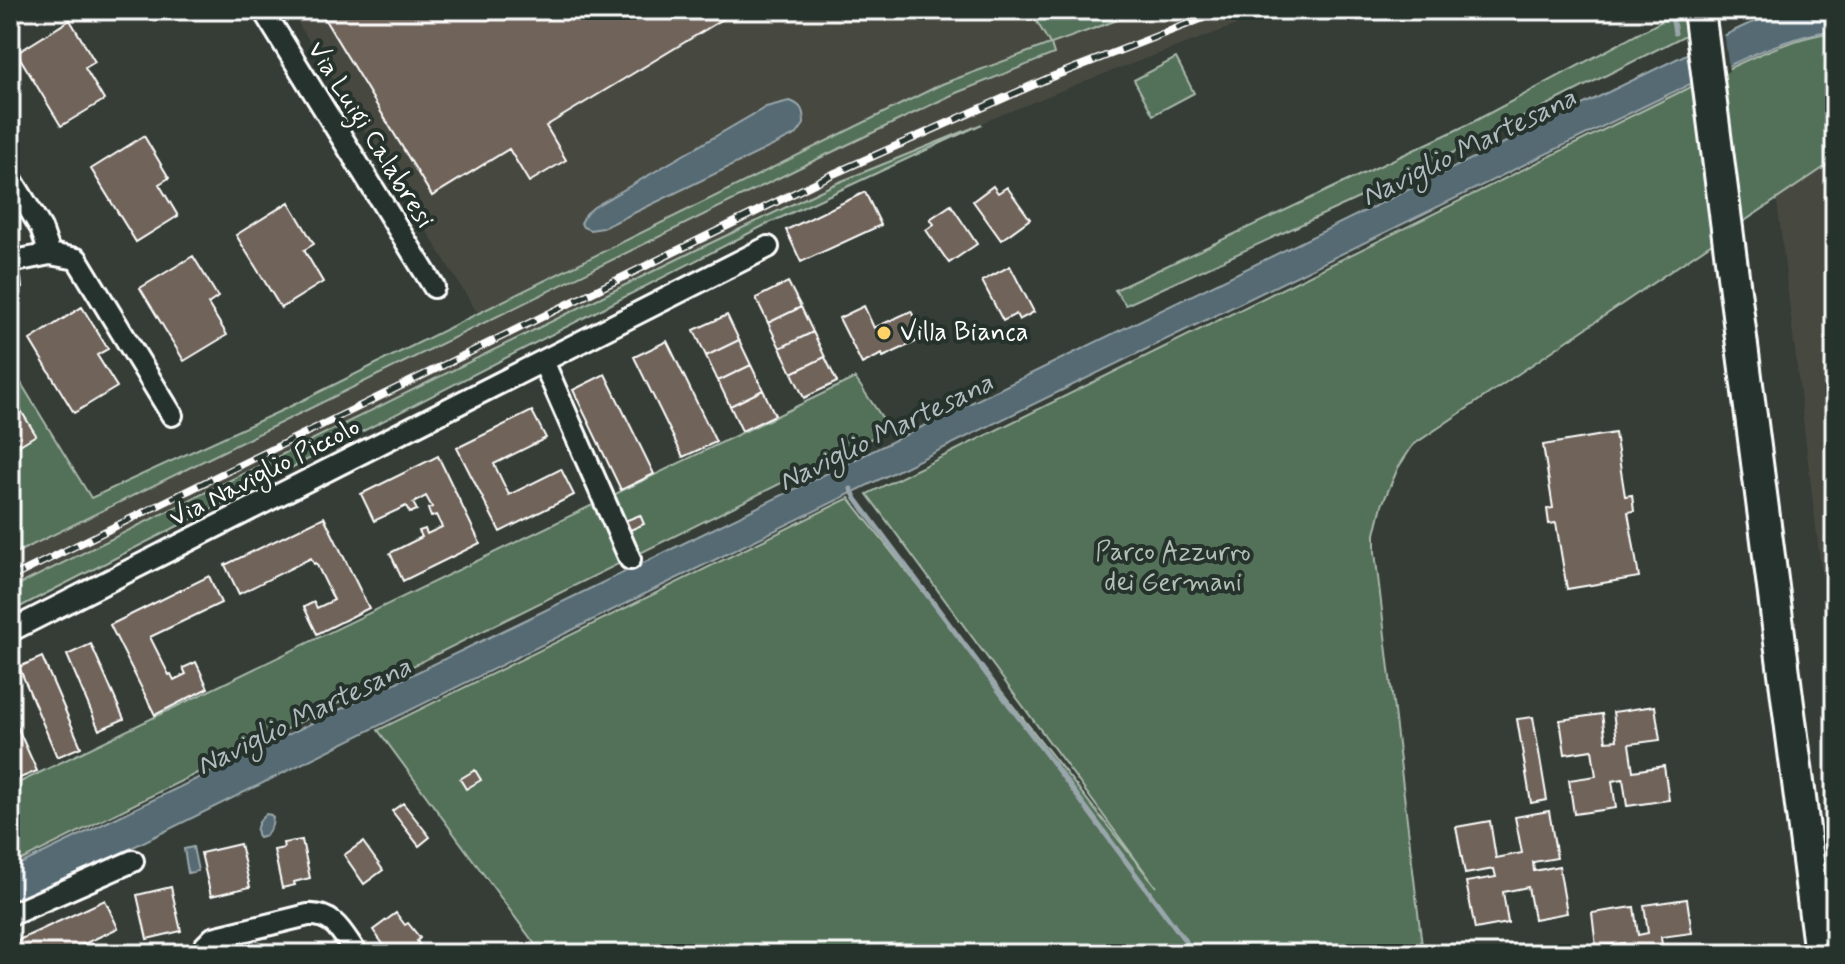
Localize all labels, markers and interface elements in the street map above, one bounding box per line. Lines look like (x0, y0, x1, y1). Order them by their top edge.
street label: Via Luigi Calabresi (296, 35, 441, 236)
water label: Naviglio Martesana (1355, 80, 1584, 218)
place label: Villa Bianca (900, 316, 1028, 350)
marker: Villa Bianca (875, 324, 893, 342)
water label: Naviglio Martesana (772, 365, 1001, 503)
street label: Via Naviglio Piccolo (164, 410, 367, 537)
park label: Parco Azzurro dei Germani (1095, 536, 1251, 600)
water label: Naviglio Martesana (190, 649, 419, 787)

